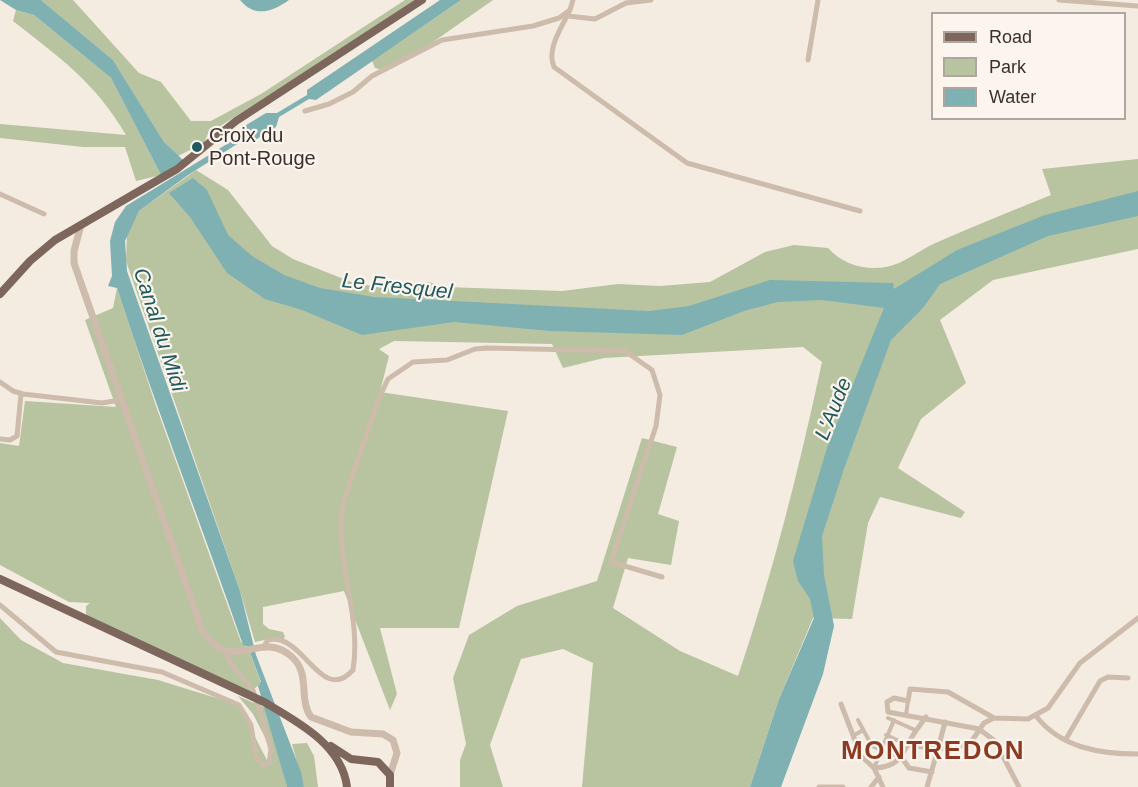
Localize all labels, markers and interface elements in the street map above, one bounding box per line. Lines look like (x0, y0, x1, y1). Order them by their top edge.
legend (931, 12, 1126, 120)
text: Road (989, 27, 1032, 47)
text: Park (989, 57, 1026, 77)
text: Water (989, 87, 1036, 107)
place label: Croix du Pont-Rouge (209, 124, 316, 171)
marker: Croix du Pont-Rouge (190, 140, 204, 154)
water label: Canal du Midi (127, 265, 191, 395)
water label: Le Fresquel (341, 269, 453, 305)
water label: L'Aude (810, 374, 858, 444)
district label: MONTREDON (841, 736, 1025, 768)

